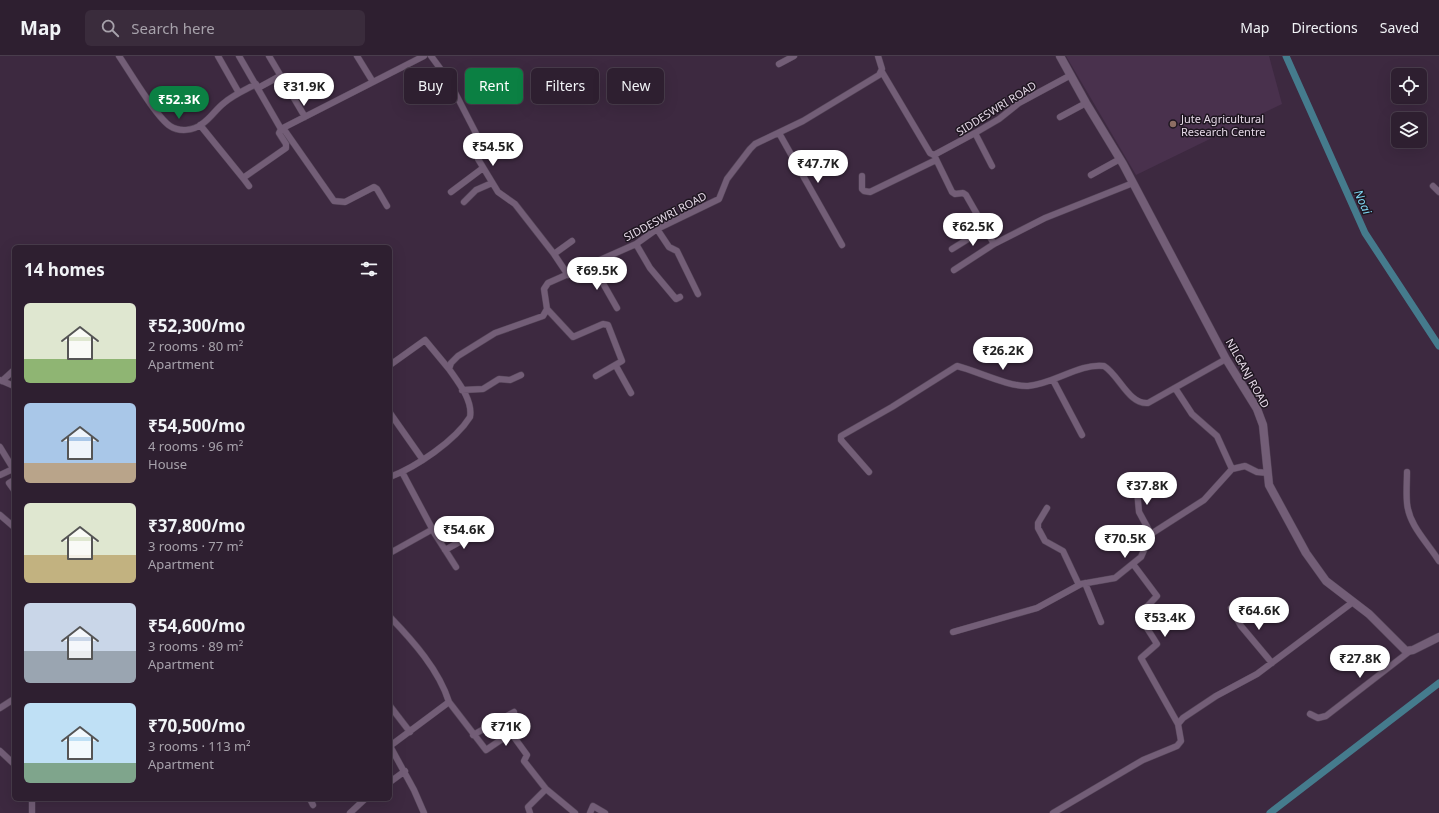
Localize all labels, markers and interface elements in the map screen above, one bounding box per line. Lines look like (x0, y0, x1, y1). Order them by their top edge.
search box (85, 10, 365, 46)
text: Map (20, 15, 61, 41)
icon: search (99, 17, 121, 39)
text: Search here (131, 18, 215, 38)
text: Map (1240, 18, 1269, 37)
text: Directions (1291, 18, 1358, 37)
text: Saved (1380, 18, 1419, 37)
chip: Buy (404, 68, 457, 104)
chip: Rent (465, 68, 523, 104)
chip: Filters (531, 68, 599, 104)
chip: New (607, 68, 664, 104)
map controls (1391, 68, 1427, 148)
button: locate (1391, 68, 1427, 104)
pin: ₹31.9K (271, 73, 337, 107)
text: ₹31.9K (283, 77, 325, 95)
street label: SIDDESWRI ROAD (953, 77, 1039, 139)
pin: ₹52.3K (146, 86, 212, 120)
text: ₹52.3K (158, 90, 200, 108)
place label: Jute Agricultural Research Centre (1180, 111, 1265, 139)
button: layers (1391, 112, 1427, 148)
marker: Jute Agricultural Research Centre (1168, 119, 1178, 129)
pin: ₹54.5K (460, 133, 526, 167)
text: ₹54.5K (472, 137, 514, 155)
pin: ₹47.7K (785, 150, 851, 184)
text: ₹47.7K (797, 154, 839, 172)
water label: Noai (1350, 187, 1376, 218)
street label: SIDDESWRI ROAD (621, 188, 709, 244)
pin: ₹62.5K (940, 213, 1006, 247)
text: ₹62.5K (952, 217, 994, 235)
pin: ₹69.5K (564, 257, 630, 291)
text: 14 homes (24, 258, 105, 281)
icon: filters (358, 258, 380, 280)
text: ₹69.5K (576, 261, 618, 279)
text: ₹52,300/mo (148, 314, 245, 337)
icon: home (56, 319, 104, 367)
street label: NILGANJ ROAD (1223, 336, 1273, 410)
text: 2 rooms · 80 m² (148, 337, 243, 355)
pin: ₹26.2K (970, 337, 1036, 371)
text: ₹26.2K (982, 341, 1024, 359)
text: Apartment (148, 355, 214, 373)
text: ₹54,500/mo (148, 414, 245, 437)
icon: home (56, 419, 104, 467)
text: 4 rooms · 96 m² (148, 437, 243, 455)
text: House (148, 455, 187, 473)
pin: ₹37.8K (1114, 472, 1180, 506)
text: ₹37.8K (1126, 476, 1168, 494)
text: ₹37,800/mo (148, 514, 245, 537)
pin: ₹54.6K (431, 516, 497, 550)
icon: home (56, 519, 104, 567)
text: ₹54.6K (443, 520, 485, 538)
pin: ₹70.5K (1092, 525, 1158, 559)
text: ₹70.5K (1104, 529, 1146, 547)
text: 3 rooms · 77 m² (148, 537, 243, 555)
text: Apartment (148, 555, 214, 573)
pin: ₹64.6K (1226, 597, 1292, 631)
text: ₹64.6K (1238, 601, 1280, 619)
pin: ₹53.4K (1132, 604, 1198, 638)
text: ₹53.4K (1144, 608, 1186, 626)
text: ₹54,600/mo (148, 614, 245, 637)
icon: home (56, 619, 104, 667)
text: 3 rooms · 89 m² (148, 637, 243, 655)
pin: ₹27.8K (1327, 645, 1393, 679)
text: ₹27.8K (1339, 649, 1381, 667)
text: Apartment (148, 655, 214, 673)
pin: ₹71K (482, 713, 530, 747)
text: ₹70,500/mo (148, 714, 245, 737)
text: ₹71K (491, 717, 521, 735)
icon: home (56, 719, 104, 767)
text: 3 rooms · 113 m² (148, 737, 251, 755)
text: Apartment (148, 755, 214, 773)

